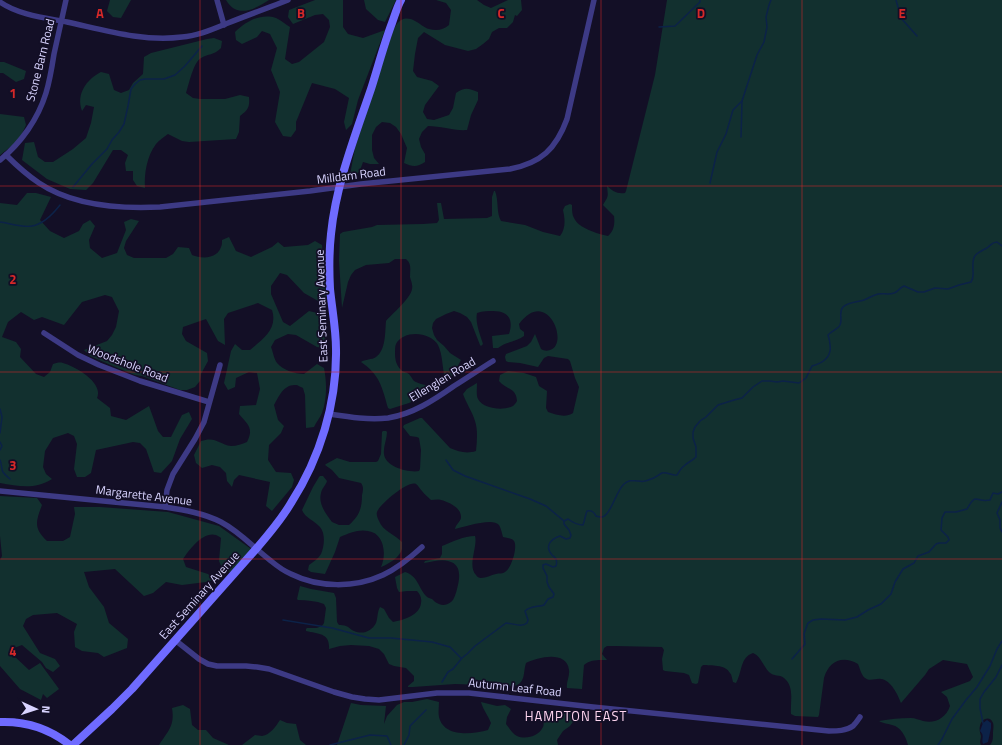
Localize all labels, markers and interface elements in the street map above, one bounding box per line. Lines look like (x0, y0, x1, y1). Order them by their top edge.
text: A (96, 3, 104, 23)
text: B (297, 3, 305, 23)
text: C (497, 3, 505, 23)
text: D (697, 3, 705, 23)
text: E (898, 3, 906, 23)
street label: Stone Barn Road (21, 17, 59, 103)
text: 1 (9, 83, 17, 103)
street label: Milldam Road (315, 161, 387, 189)
street label: East Seminary Avenue (310, 249, 332, 363)
text: 2 (9, 269, 17, 289)
street label: Woodshole Road (85, 339, 171, 387)
street label: Ellenglen Road (405, 352, 479, 406)
text: 3 (9, 455, 17, 475)
street label: Margarette Avenue (95, 480, 193, 510)
street label: East Seminary Avenue (154, 547, 244, 643)
text: 4 (9, 641, 17, 661)
street label: Autumn Leaf Road (467, 673, 563, 701)
north arrow (16, 689, 56, 729)
text: N (38, 705, 54, 714)
district label: HAMPTON EAST (525, 706, 627, 726)

